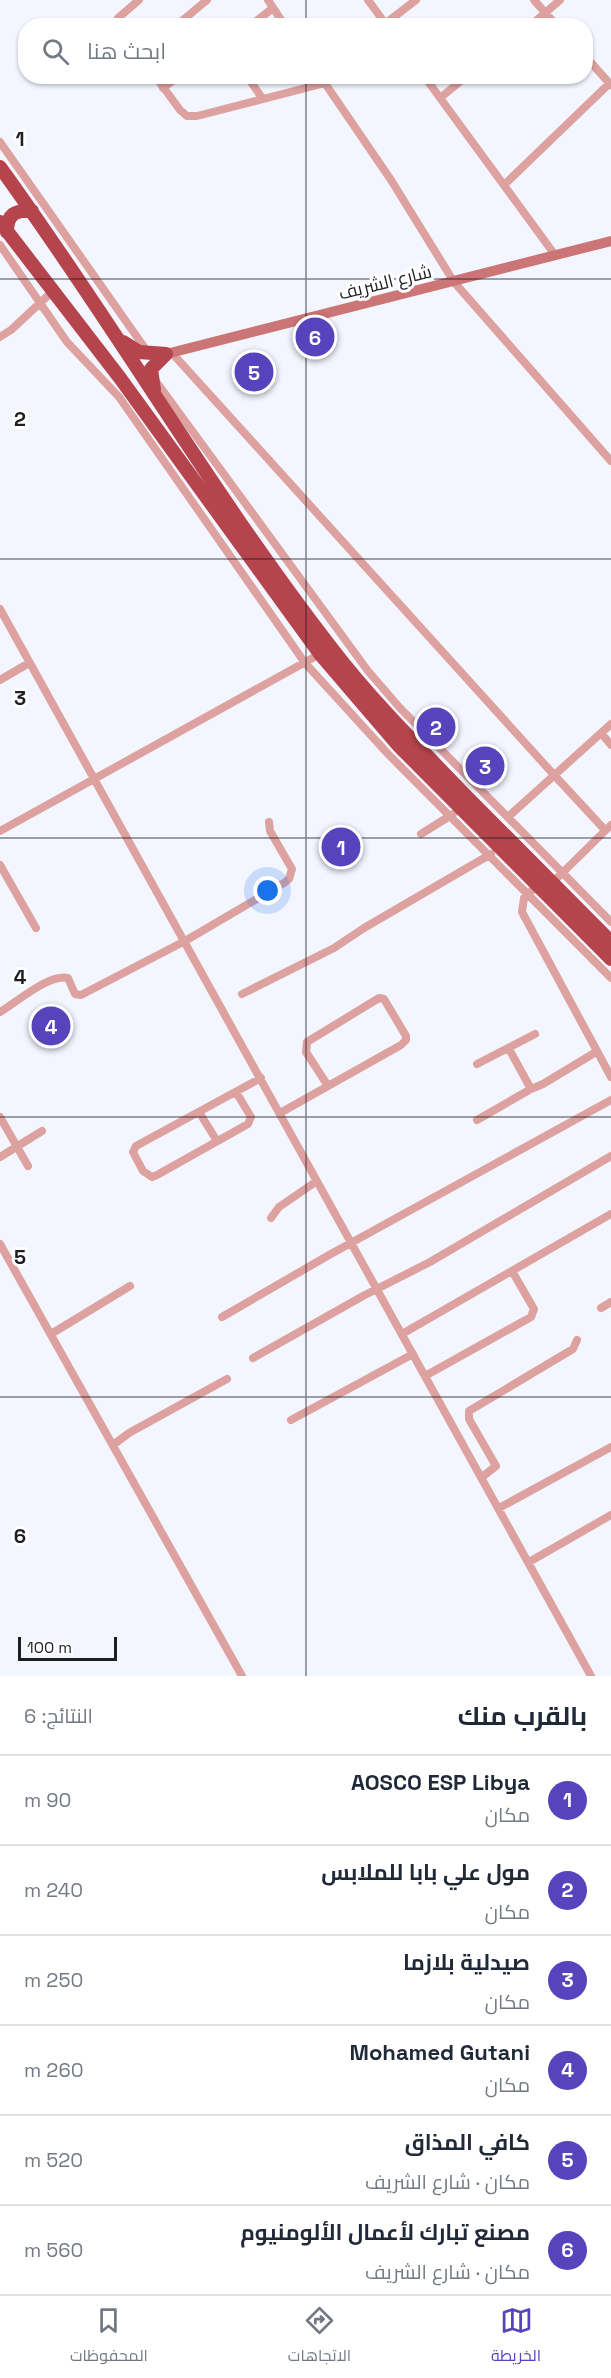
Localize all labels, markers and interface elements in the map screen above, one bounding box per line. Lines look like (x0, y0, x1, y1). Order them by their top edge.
search box (18, 18, 593, 84)
icon: search (39, 35, 72, 68)
text: ابحث هنا (87, 37, 166, 65)
text: 1 (15, 126, 25, 152)
street label: شارع الشريف (336, 259, 434, 306)
pin: 6 (296, 314, 334, 360)
pin: 5 (234, 350, 274, 394)
text: 2 (14, 406, 26, 432)
text: 3 (14, 685, 26, 711)
pin: 2 (416, 704, 456, 750)
pin: 3 (466, 744, 504, 789)
pin: 1 (322, 824, 360, 870)
your location (253, 876, 282, 905)
text: 4 (14, 964, 27, 990)
pin: 4 (32, 1004, 70, 1048)
text: 5 (14, 1244, 26, 1270)
text: 6 (14, 1523, 26, 1549)
scale bar (18, 1634, 117, 1662)
text: 100 m (27, 1637, 72, 1658)
text: بالقرب منك (458, 1699, 587, 1733)
text: النتائج: 6 (24, 1703, 93, 1729)
text: AOSCO ESP Libya (351, 1768, 530, 1796)
text: 90 m (24, 1787, 71, 1813)
text: 1 (563, 1787, 572, 1813)
text: مكان (485, 1802, 530, 1828)
text: مول علي بابا للملابس (321, 1858, 530, 1886)
text: 240 m (24, 1877, 83, 1903)
text: 2 (562, 1877, 573, 1903)
text: مكان (485, 1899, 530, 1925)
text: صيدلية بلازما (403, 1948, 530, 1976)
text: 250 m (24, 1967, 83, 1993)
text: 3 (561, 1967, 574, 1993)
text: مكان (485, 1989, 530, 2015)
text: Mohamed Gutani (349, 2038, 530, 2066)
text: 260 m (24, 2057, 83, 2083)
text: 4 (561, 2057, 574, 2083)
text: مكان (485, 2072, 530, 2098)
text: كافي المذاق (405, 2128, 530, 2156)
text: 520 m (24, 2147, 83, 2173)
text: 5 (562, 2147, 574, 2173)
text: مكان · شارع الشريف (365, 2169, 530, 2195)
text: مصنع تبارك لأعمال الألومنيوم (240, 2218, 530, 2246)
text: 560 m (24, 2237, 83, 2263)
text: 6 (561, 2237, 574, 2263)
text: مكان · شارع الشريف (365, 2259, 530, 2285)
tab: المحفوظات (70, 2304, 148, 2370)
tab: الاتجاهات (288, 2304, 351, 2370)
tab: الخريطة (491, 2304, 541, 2370)

